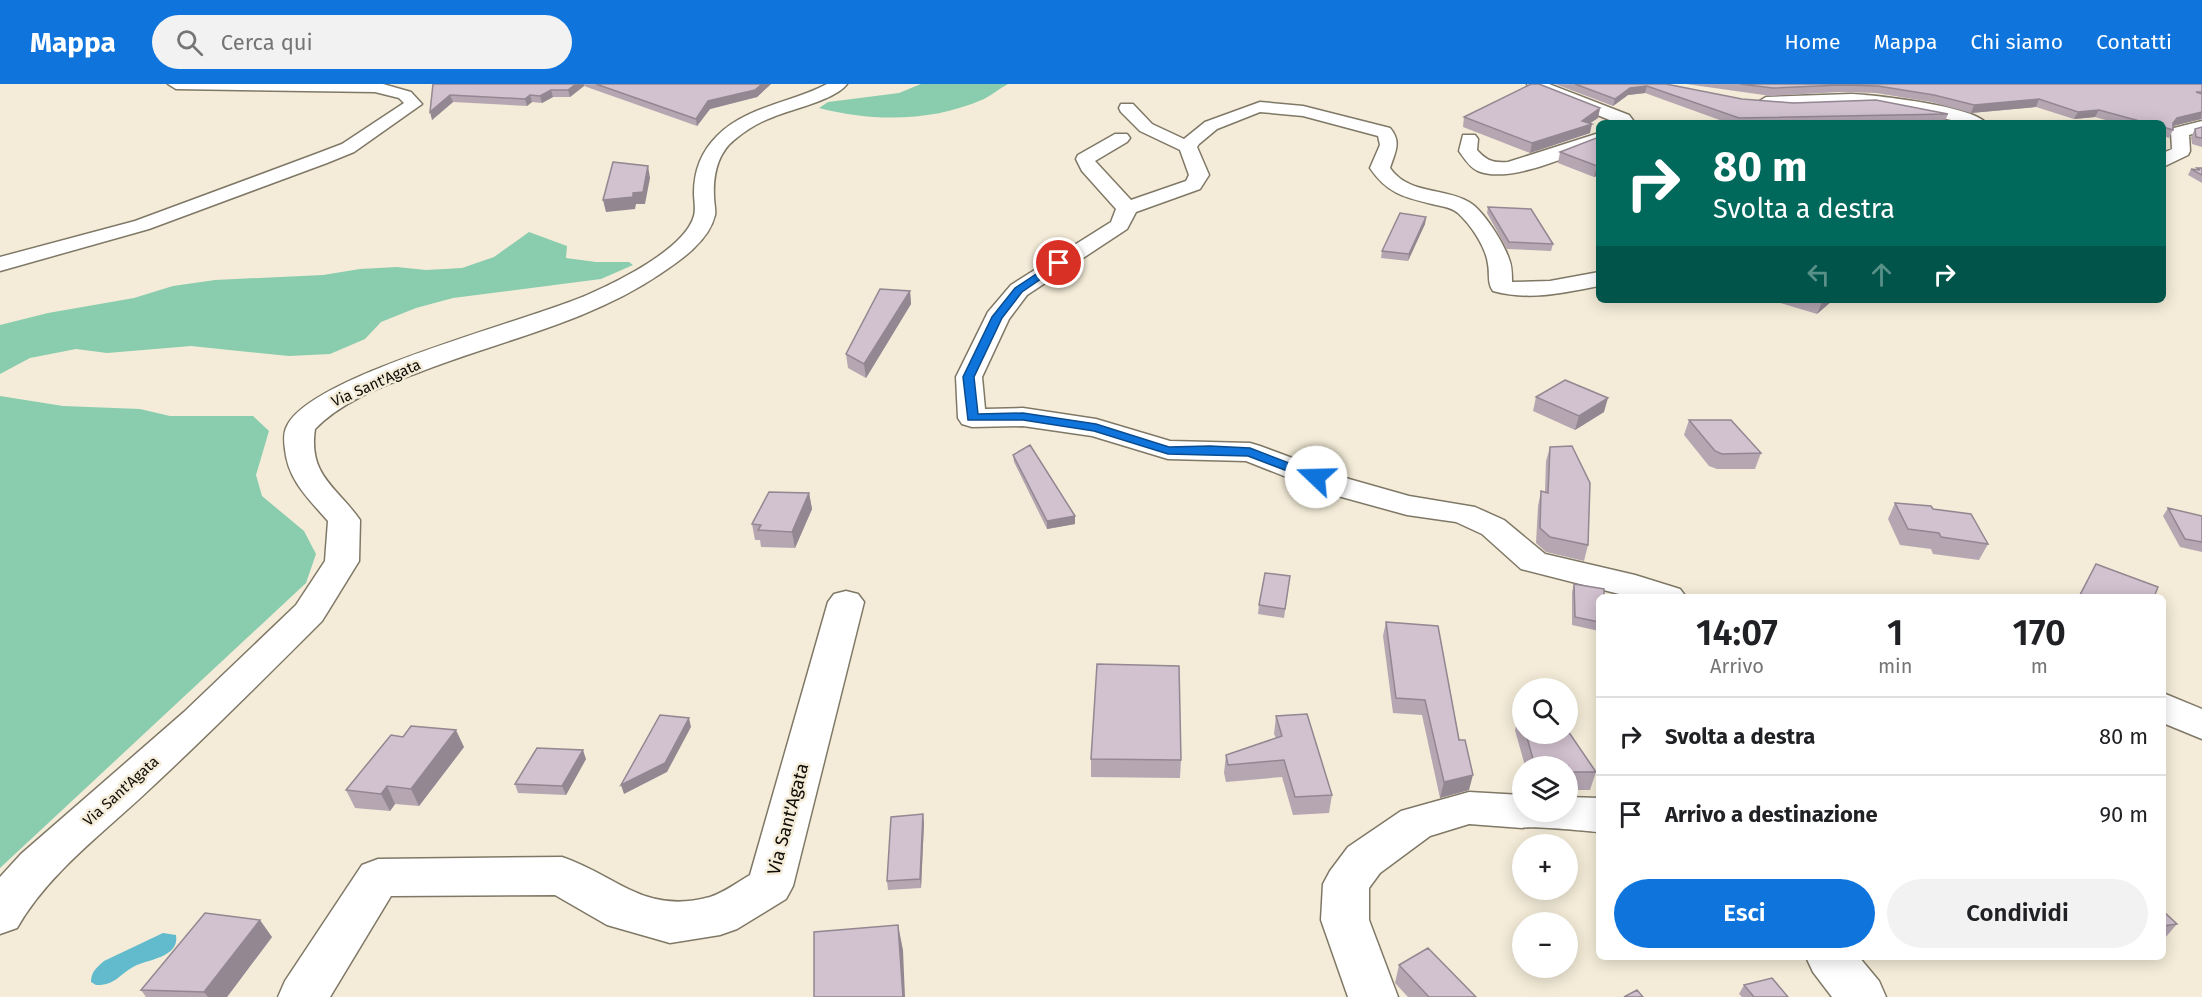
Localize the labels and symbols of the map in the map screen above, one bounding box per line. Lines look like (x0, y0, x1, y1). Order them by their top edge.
pin (1033, 237, 1084, 288)
street label: Via Sant'Agata (329, 355, 423, 411)
position arrow (1284, 445, 1348, 509)
street label: Via Sant'Agata (79, 752, 163, 830)
street label: Via Sant'Agata (763, 761, 813, 877)

